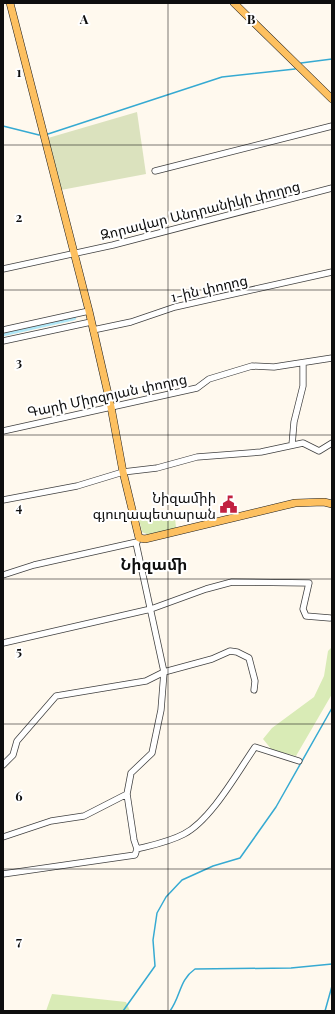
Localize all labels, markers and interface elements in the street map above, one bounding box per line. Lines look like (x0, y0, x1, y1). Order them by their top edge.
text: A (79, 10, 89, 27)
text: B (247, 10, 256, 27)
text: 1 (17, 63, 22, 80)
street label: Զորավար Անդրանիկի փողոց (98, 176, 302, 244)
text: 2 (16, 208, 23, 225)
street label: 1-ին փողոց (169, 270, 249, 306)
text: 3 (16, 353, 22, 370)
street label: Գարի Միրզոյան փողոց (25, 369, 189, 421)
place label: Նիզամիի գյուղապետարան (93, 488, 216, 523)
public building icon: Նիզամիի գյուղապետարան (219, 495, 239, 515)
text: 4 (16, 498, 23, 515)
district label: Նիզամի (121, 553, 187, 574)
text: 5 (16, 642, 22, 659)
text: 6 (15, 787, 23, 804)
text: 7 (16, 932, 22, 949)

